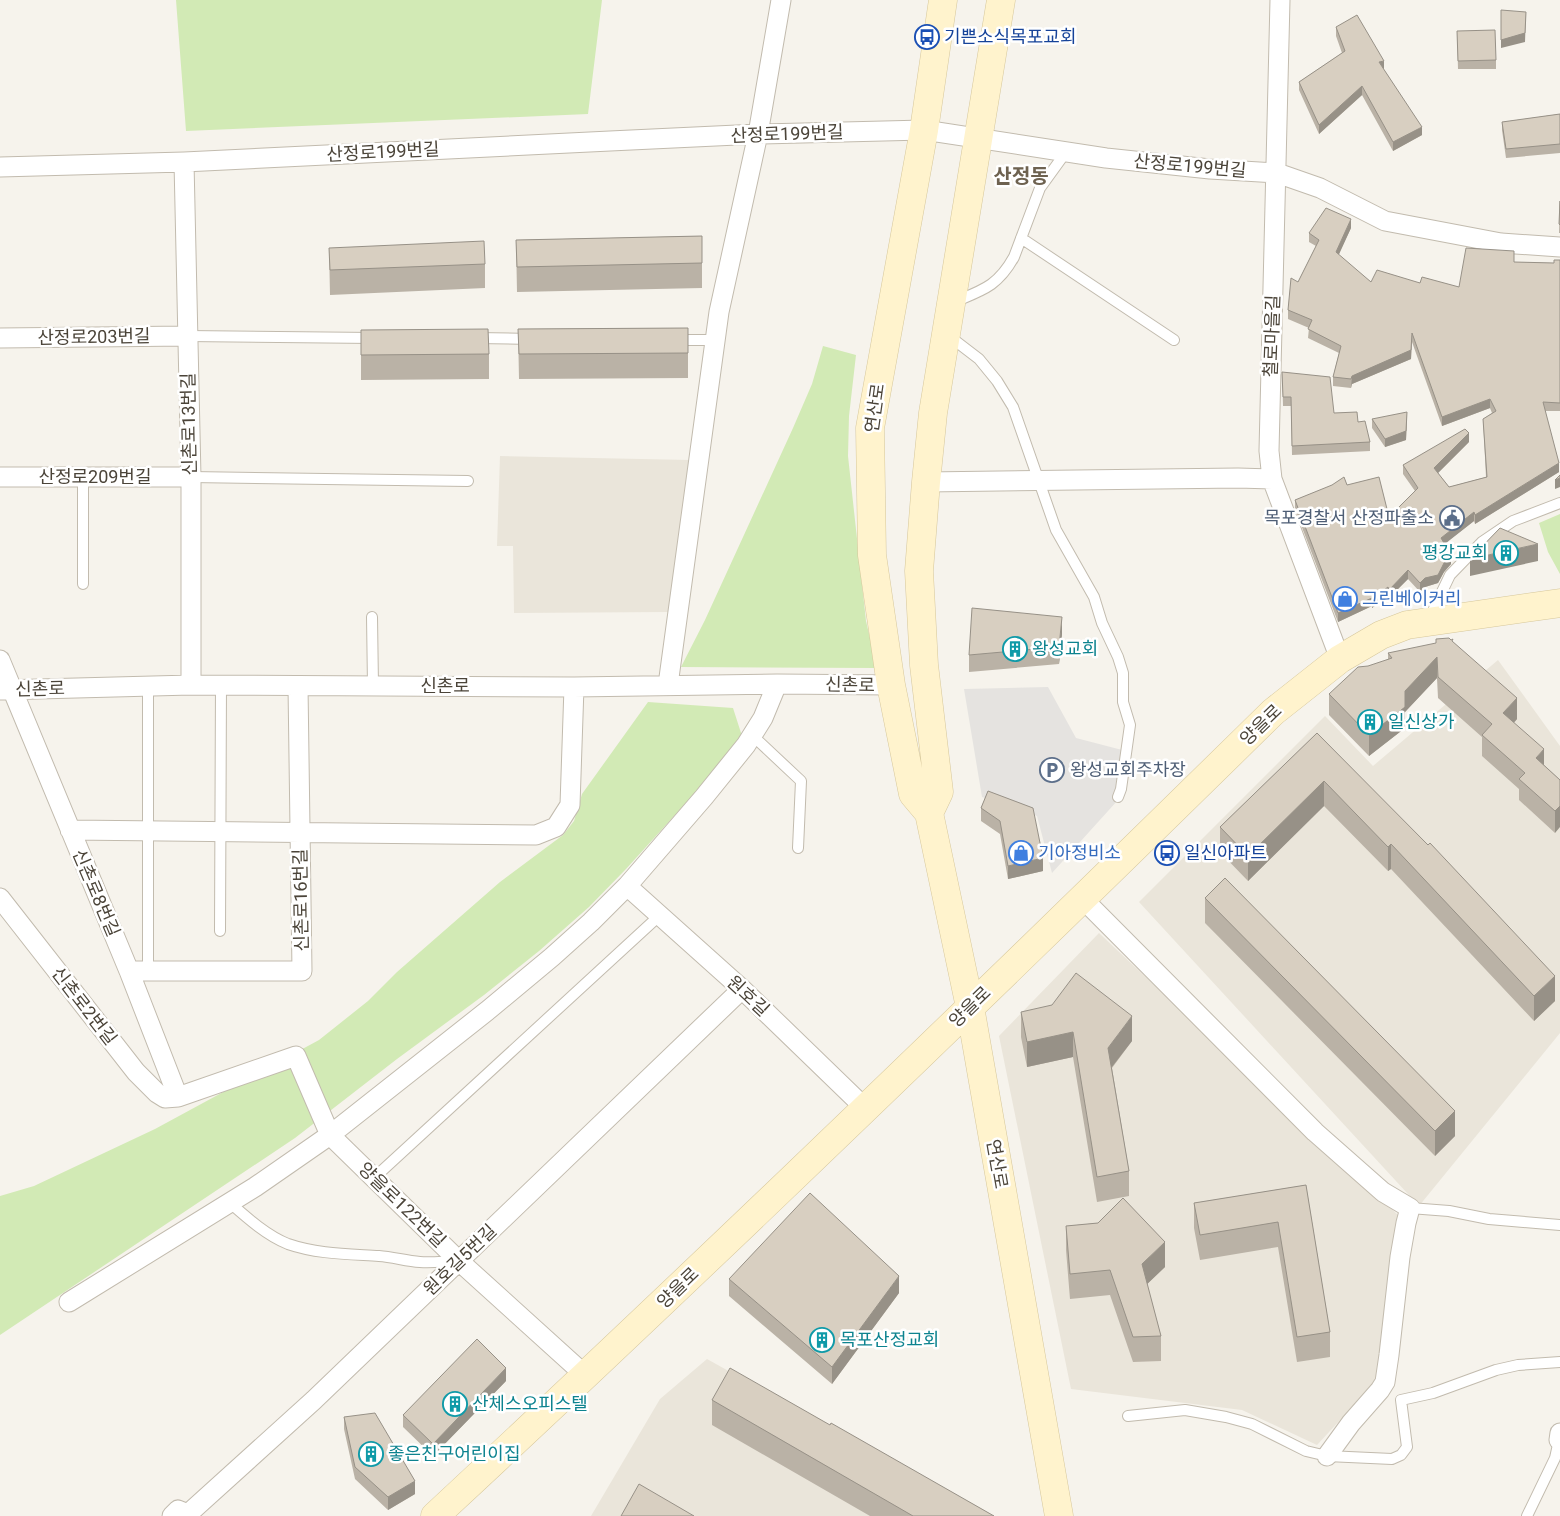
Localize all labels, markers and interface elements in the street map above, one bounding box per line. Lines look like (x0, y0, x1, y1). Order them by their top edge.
bus stop icon: 기쁜소식목포교회 (914, 24, 940, 50)
place label: 기쁜소식목포교회 (944, 26, 1076, 47)
street label: 산정로199번길 (730, 121, 844, 146)
street label: 산정로199번길 (326, 138, 440, 165)
street label: 산정로199번길 (1133, 150, 1247, 181)
district label: 산정동 (993, 164, 1049, 188)
street label: 철로마을길 (1260, 294, 1283, 378)
street label: 산정로203번길 (37, 325, 151, 348)
street label: 신촌로13번길 (177, 372, 200, 476)
street label: 연산로 (861, 382, 888, 434)
street label: 산정로209번길 (38, 466, 152, 487)
public building icon: 목포경찰서 산정파출소 (1439, 505, 1465, 531)
place label: 목포경찰서 산정파출소 (1264, 507, 1434, 528)
building icon: 평강교회 (1493, 540, 1519, 566)
place label: 평강교회 (1422, 542, 1488, 563)
shop icon: 그린베이커리 (1332, 586, 1358, 612)
place label: 그린베이커리 (1362, 588, 1461, 609)
building icon: 왕성교회 (1002, 636, 1028, 662)
place label: 왕성교회 (1032, 638, 1098, 659)
street label: 신촌로 (825, 674, 875, 695)
street label: 신촌로 (420, 675, 470, 696)
street label: 신촌로 (15, 678, 65, 699)
street label: 양을로 (1235, 700, 1286, 749)
building icon: 일신상가 (1357, 709, 1383, 735)
place label: 일신상가 (1388, 711, 1455, 732)
parking icon: 왕성교회주차장 (1039, 757, 1065, 783)
place label: 왕성교회주차장 (1070, 759, 1186, 780)
shop icon: 기아정비소 (1008, 840, 1034, 866)
bus stop icon: 일신아파트 (1154, 840, 1180, 866)
place label: 기아정비소 (1038, 842, 1121, 863)
place label: 일신아파트 (1184, 842, 1267, 863)
street label: 신촌로8번길 (69, 846, 124, 940)
street label: 신촌로16번길 (289, 848, 312, 952)
street label: 신촌로2번길 (48, 963, 121, 1049)
street label: 원호길 (723, 971, 774, 1020)
street label: 양을로 (944, 982, 995, 1031)
street label: 연산로 (983, 1138, 1012, 1190)
street label: 양을로122번길 (354, 1158, 450, 1251)
street label: 원호길5번길 (419, 1220, 500, 1299)
street label: 양을로 (652, 1263, 703, 1312)
building icon: 목포산정교회 (809, 1327, 835, 1353)
place label: 목포산정교회 (840, 1329, 939, 1350)
building icon: 산체스오피스텔 (442, 1391, 468, 1417)
place label: 산체스오피스텔 (472, 1393, 588, 1414)
building icon: 좋은친구어린이집 (358, 1441, 384, 1467)
place label: 좋은친구어린이집 (388, 1443, 520, 1464)

